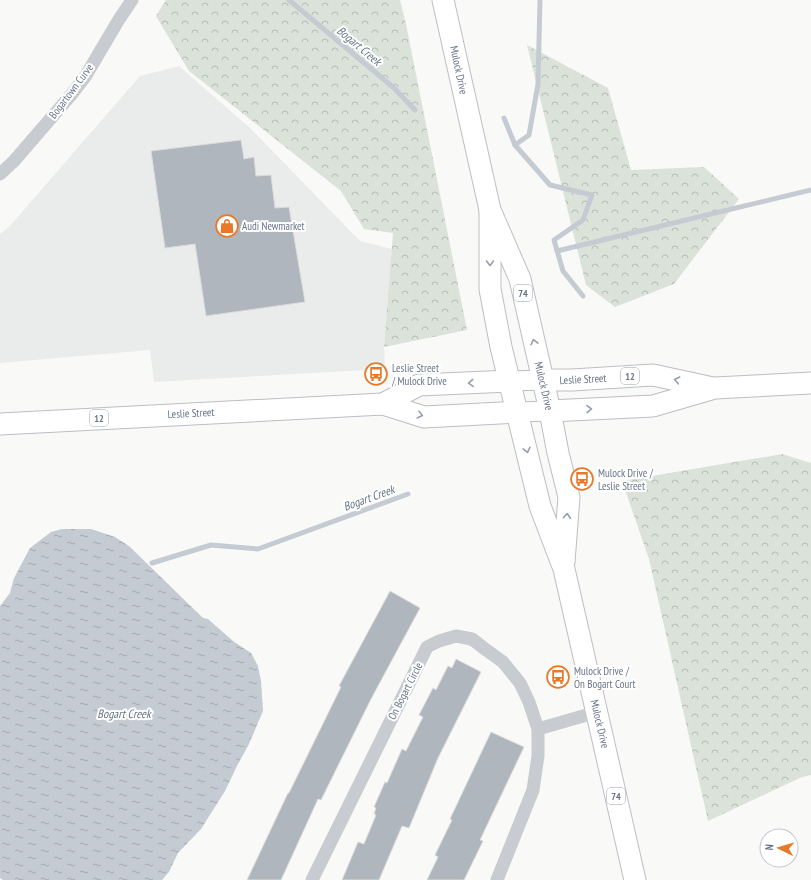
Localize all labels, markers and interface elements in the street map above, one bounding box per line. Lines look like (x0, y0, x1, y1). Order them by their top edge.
water label: Bogart Creek (334, 23, 386, 69)
street label: Mulock Drive (447, 44, 471, 96)
street label: Bogartown Curve (46, 60, 96, 121)
shop icon: Audi Newmarket (214, 213, 240, 239)
place label: Audi Newmarket (242, 219, 305, 233)
one-way arrow (486, 260, 494, 266)
road number: 74 (514, 285, 532, 301)
one-way arrow (530, 339, 538, 345)
street label: Mulock Drive (532, 360, 556, 412)
bus stop icon: Leslie Street / Mulock Drive (363, 361, 389, 387)
place label: Leslie Street / Mulock Drive (391, 361, 447, 388)
road number: 12 (621, 368, 639, 384)
street label: Leslie Street (559, 371, 607, 387)
one-way arrow (674, 376, 680, 384)
one-way arrow (468, 379, 474, 387)
street label: Leslie Street (167, 405, 215, 421)
one-way arrow (586, 405, 592, 413)
road number: 12 (90, 410, 108, 426)
one-way arrow (417, 411, 423, 419)
one-way arrow (523, 447, 531, 453)
bus stop icon: Mulock Drive / Leslie Street (569, 466, 595, 492)
place label: Mulock Drive / Leslie Street (598, 466, 654, 493)
water label: Bogart Creek (341, 481, 398, 514)
one-way arrow (563, 513, 572, 519)
street label: On Bogart Circle (385, 660, 426, 722)
bus stop icon: Mulock Drive / On Bogart Court (545, 664, 571, 690)
place label: Mulock Drive / On Bogart Court (574, 664, 635, 691)
street label: Mulock Drive (588, 698, 612, 750)
water label: Bogart Creek (97, 706, 152, 721)
road number: 74 (607, 788, 625, 804)
north arrow (759, 828, 799, 868)
text: N (762, 844, 776, 851)

